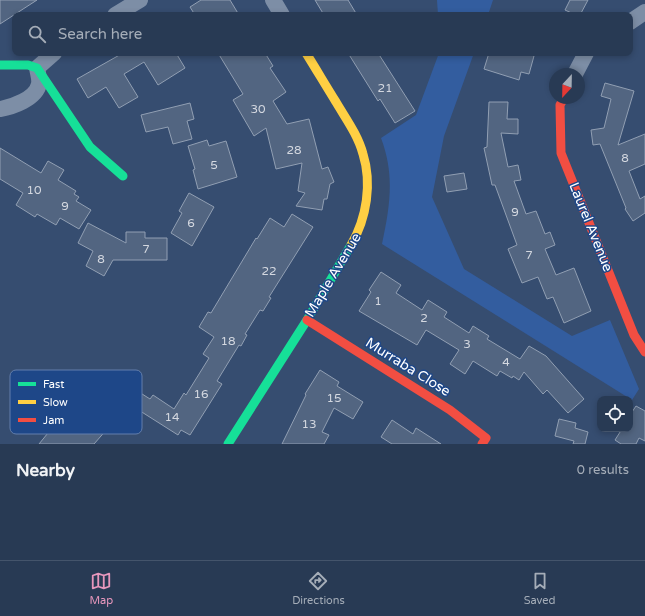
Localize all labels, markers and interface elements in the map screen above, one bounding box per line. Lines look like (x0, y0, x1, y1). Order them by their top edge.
search box (12, 12, 633, 56)
icon: search (26, 23, 48, 45)
text: Search here (58, 25, 142, 43)
north arrow (549, 68, 585, 104)
house number: 21 (377, 81, 393, 95)
house number: 30 (250, 102, 266, 116)
house number: 28 (286, 143, 302, 157)
house number: 8 (621, 151, 629, 165)
house number: 5 (210, 158, 218, 172)
street label: Laurel Avenue (565, 180, 617, 274)
house number: 10 (26, 183, 42, 197)
house number: 9 (61, 199, 69, 213)
house number: 9 (511, 205, 519, 219)
house number: 6 (187, 216, 195, 230)
street label: Maple Avenue (301, 230, 365, 320)
house number: 7 (142, 242, 150, 256)
house number: 7 (525, 248, 533, 262)
house number: 8 (97, 252, 105, 266)
house number: 22 (261, 264, 277, 278)
house number: 1 (374, 294, 382, 308)
house number: 2 (420, 311, 428, 325)
house number: 18 (220, 334, 236, 348)
street label: Murraba Close (362, 334, 454, 400)
house number: 3 (463, 337, 471, 351)
house number: 4 (502, 355, 510, 369)
legend (10, 370, 142, 434)
text: Fast (43, 378, 64, 391)
house number: 16 (193, 387, 209, 401)
house number: 15 (326, 391, 342, 405)
text: Slow (43, 396, 68, 409)
map controls (597, 396, 633, 432)
button: locate (597, 396, 633, 432)
house number: 14 (164, 410, 180, 424)
text: Jam (43, 414, 64, 427)
house number: 13 (301, 417, 317, 431)
text: Nearby (16, 460, 75, 481)
text: 0 results (577, 462, 629, 478)
tab: Map (89, 570, 113, 607)
tab: Directions (292, 570, 345, 607)
tab: Saved (524, 570, 556, 607)

